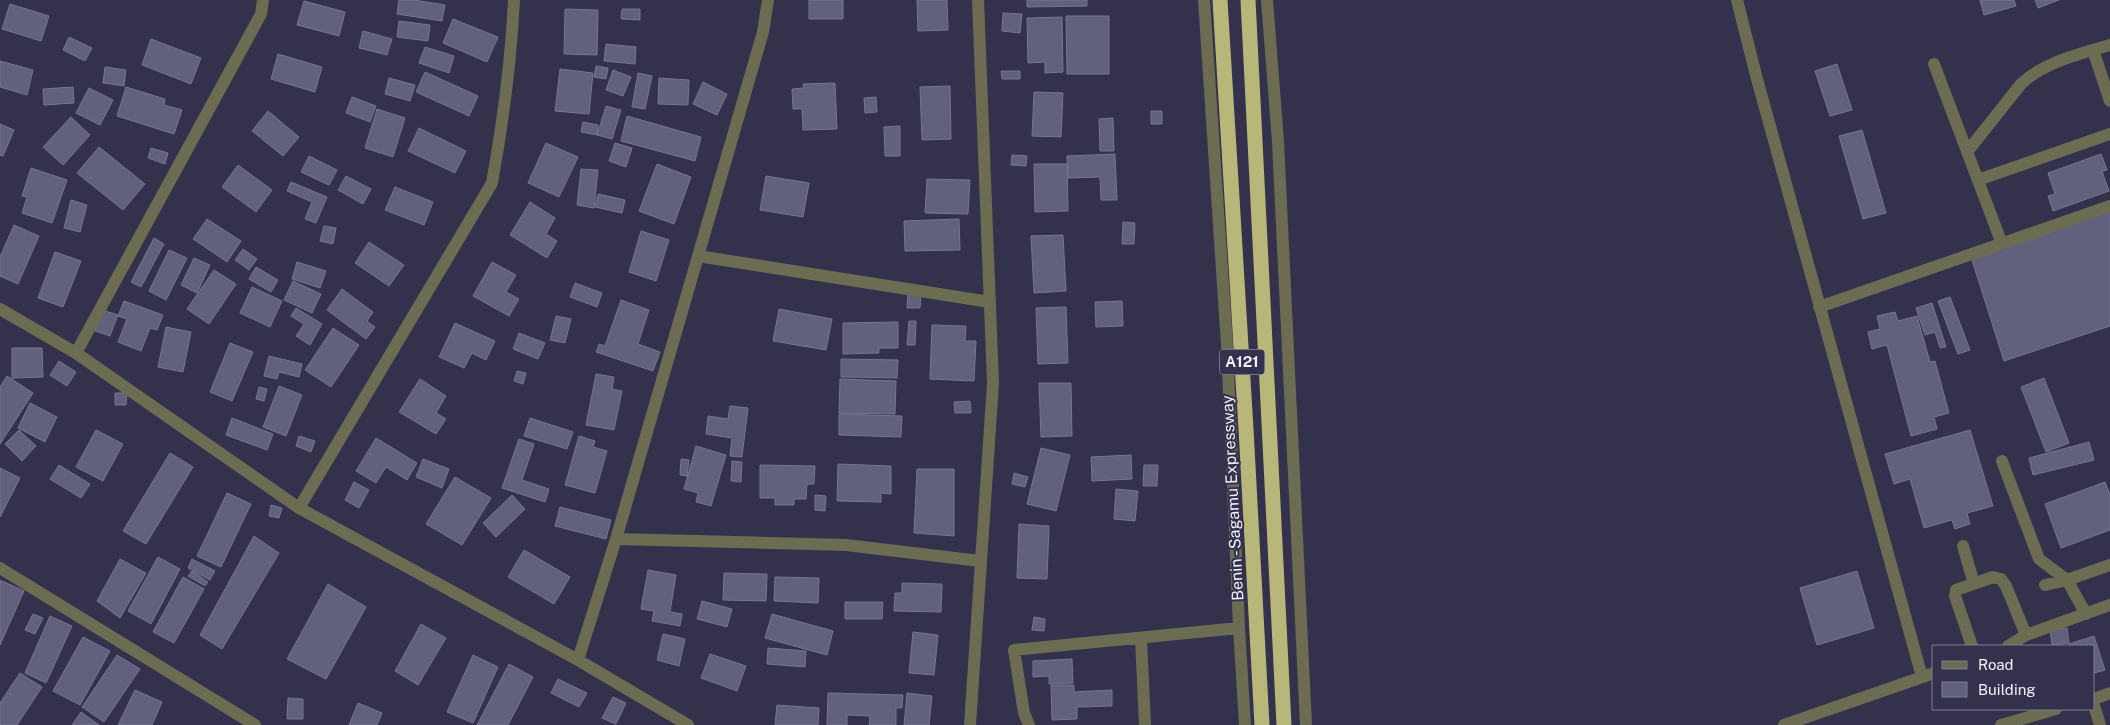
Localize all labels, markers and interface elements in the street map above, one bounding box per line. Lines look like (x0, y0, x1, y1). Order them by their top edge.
road number: A121 (1220, 350, 1264, 374)
street label: Benin - Sagamu Expressway (1218, 394, 1247, 601)
legend (1932, 645, 2095, 710)
text: Road (1978, 656, 2014, 673)
text: Building (1978, 681, 2036, 698)

